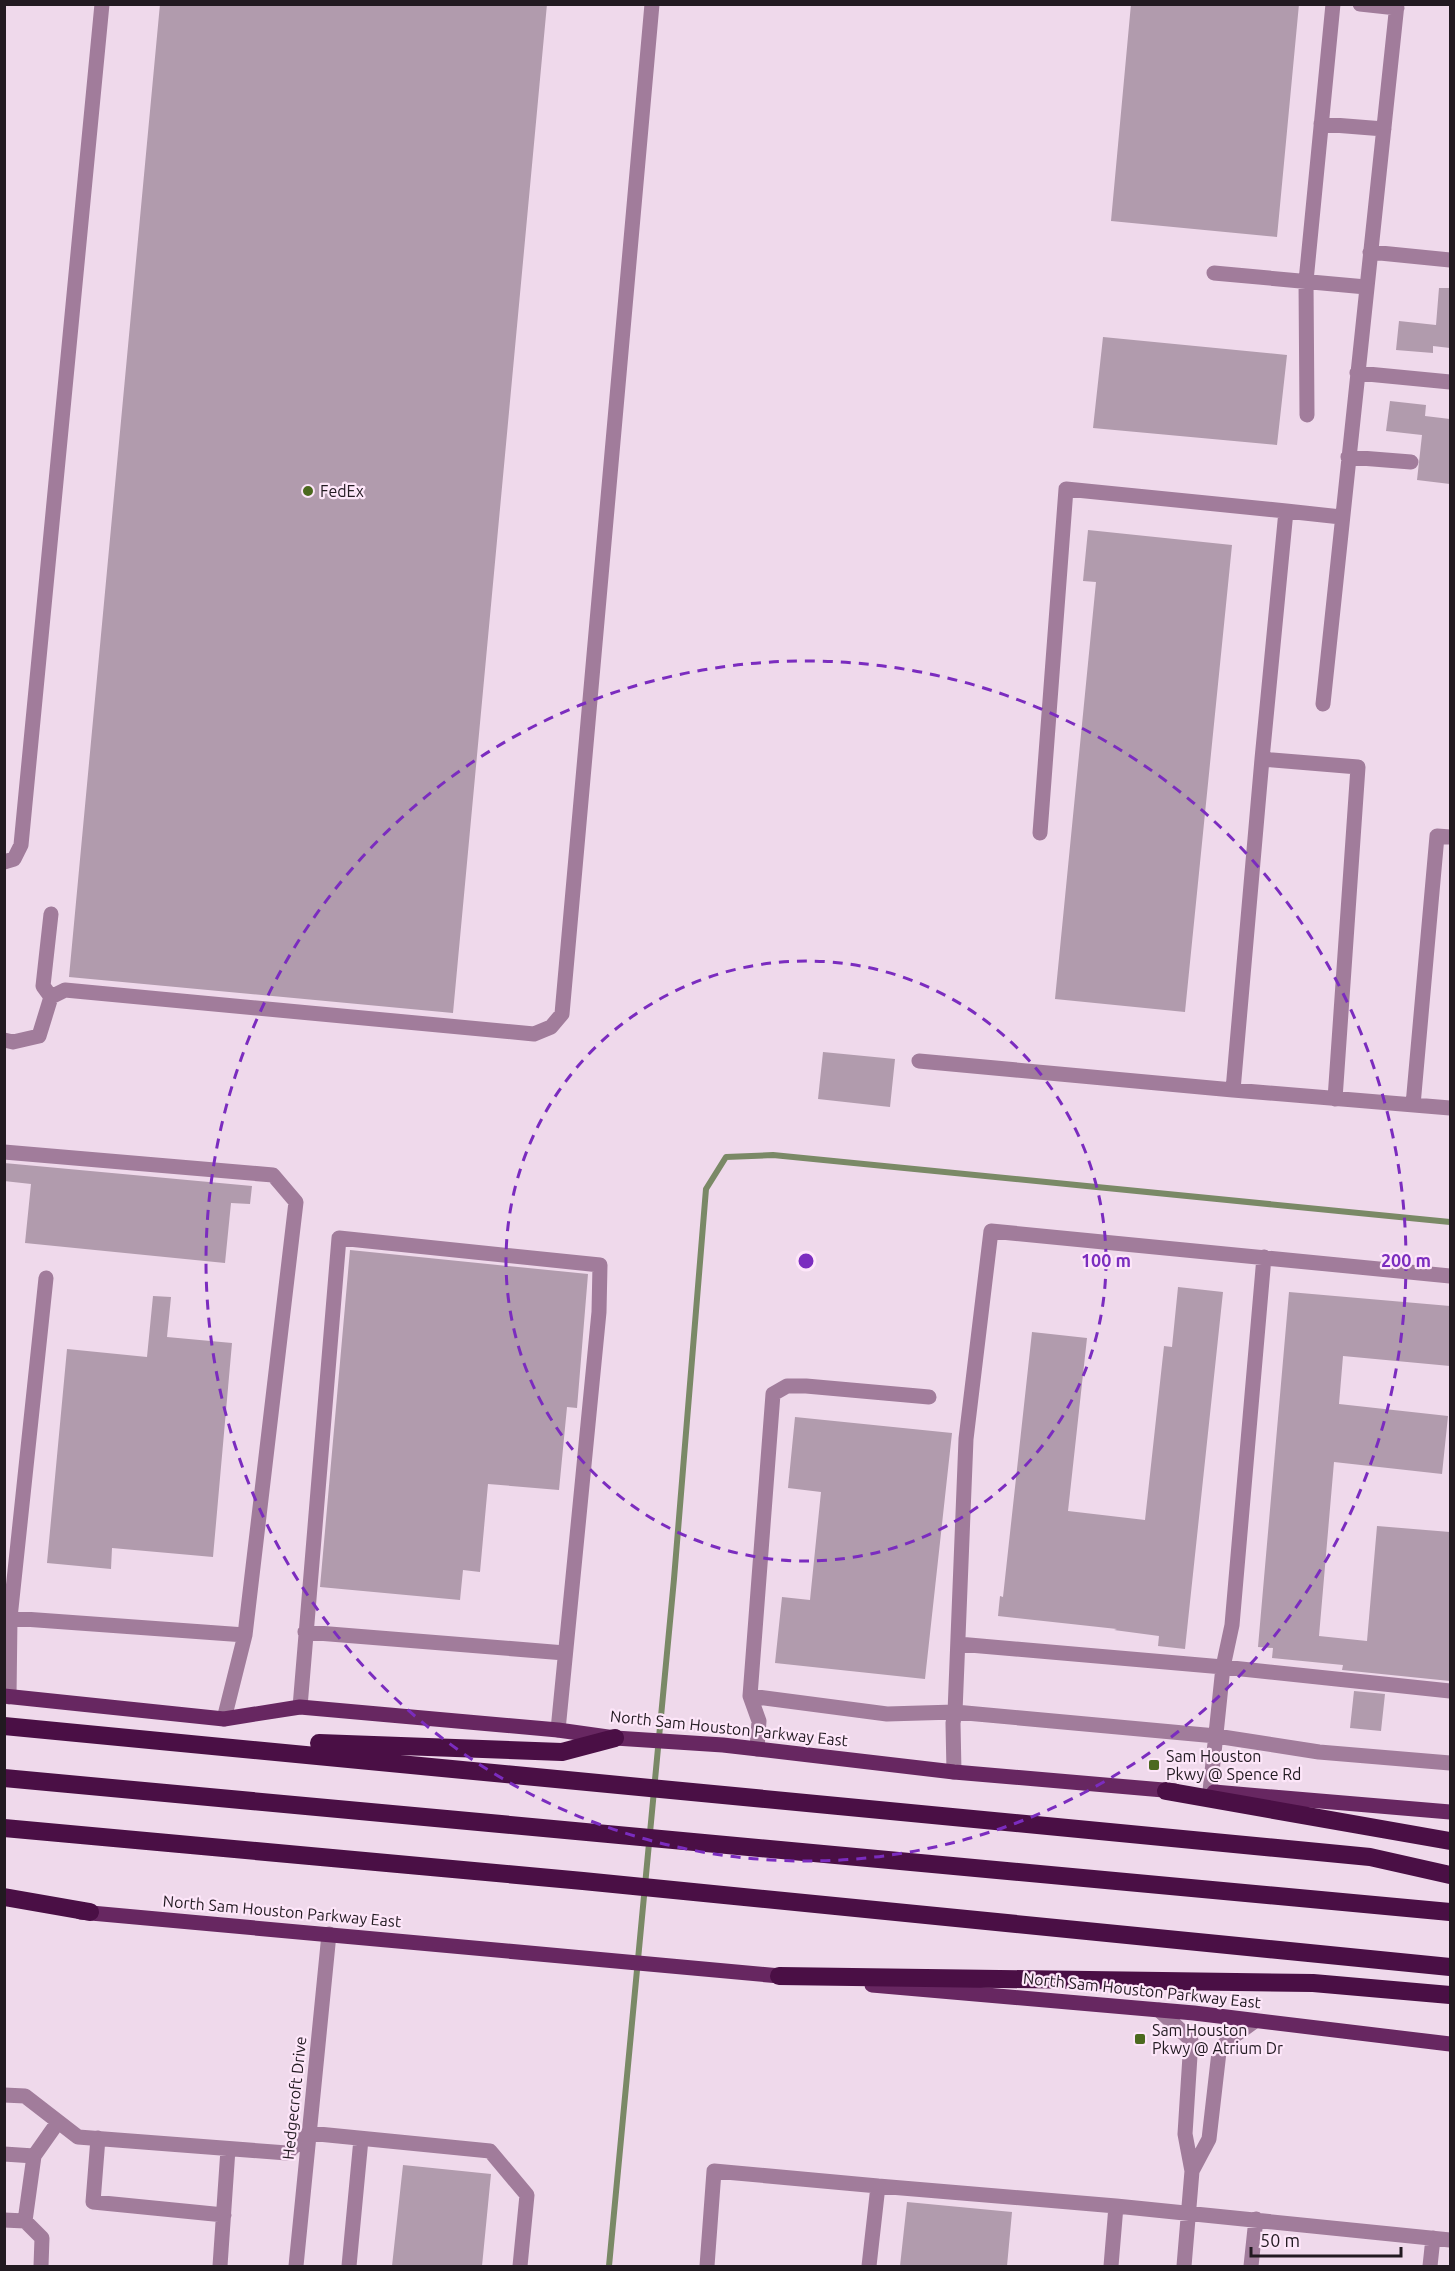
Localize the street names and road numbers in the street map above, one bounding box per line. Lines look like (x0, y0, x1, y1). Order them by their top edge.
street label: North Sam Houston Parkway East (609, 1707, 850, 1750)
street label: North Sam Houston Parkway East (162, 1892, 403, 1930)
street label: North Sam Houston Parkway East (1022, 1969, 1263, 2012)
street label: Hedgecroft Drive (279, 2035, 309, 2161)

